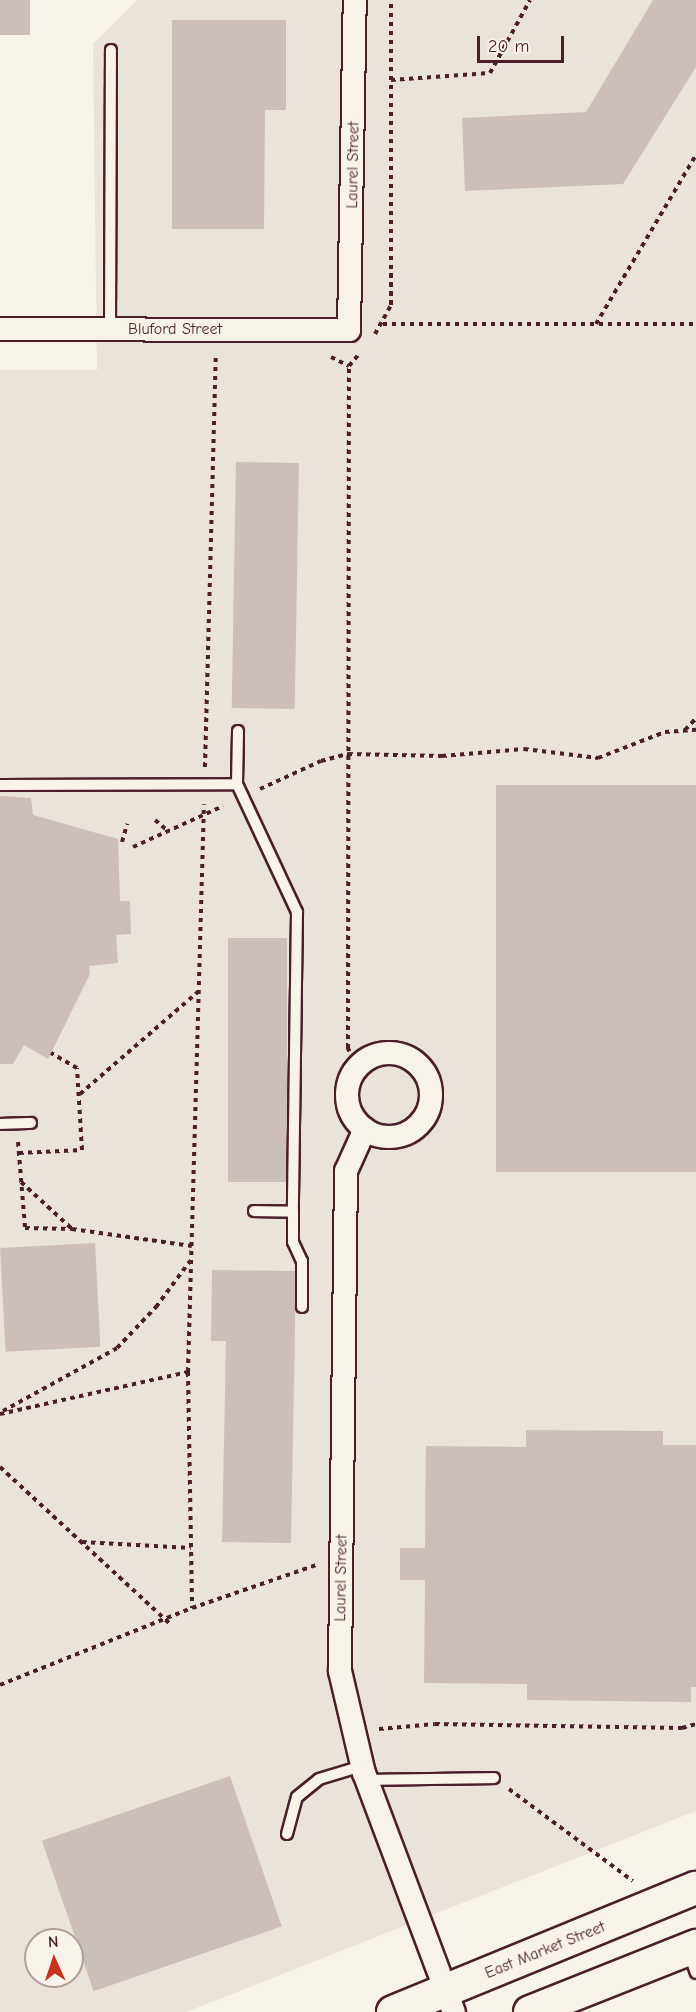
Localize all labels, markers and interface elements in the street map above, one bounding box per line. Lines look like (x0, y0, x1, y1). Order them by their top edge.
scale bar (480, 24, 567, 62)
text: 20 m (488, 36, 529, 57)
street label: Laurel Street (343, 121, 363, 209)
street label: Bluford Street (128, 319, 222, 339)
street label: Laurel Street (331, 1534, 351, 1622)
street label: East Market Street (482, 1917, 608, 1983)
north arrow (24, 1928, 84, 1988)
text: N (47, 1933, 59, 1951)

